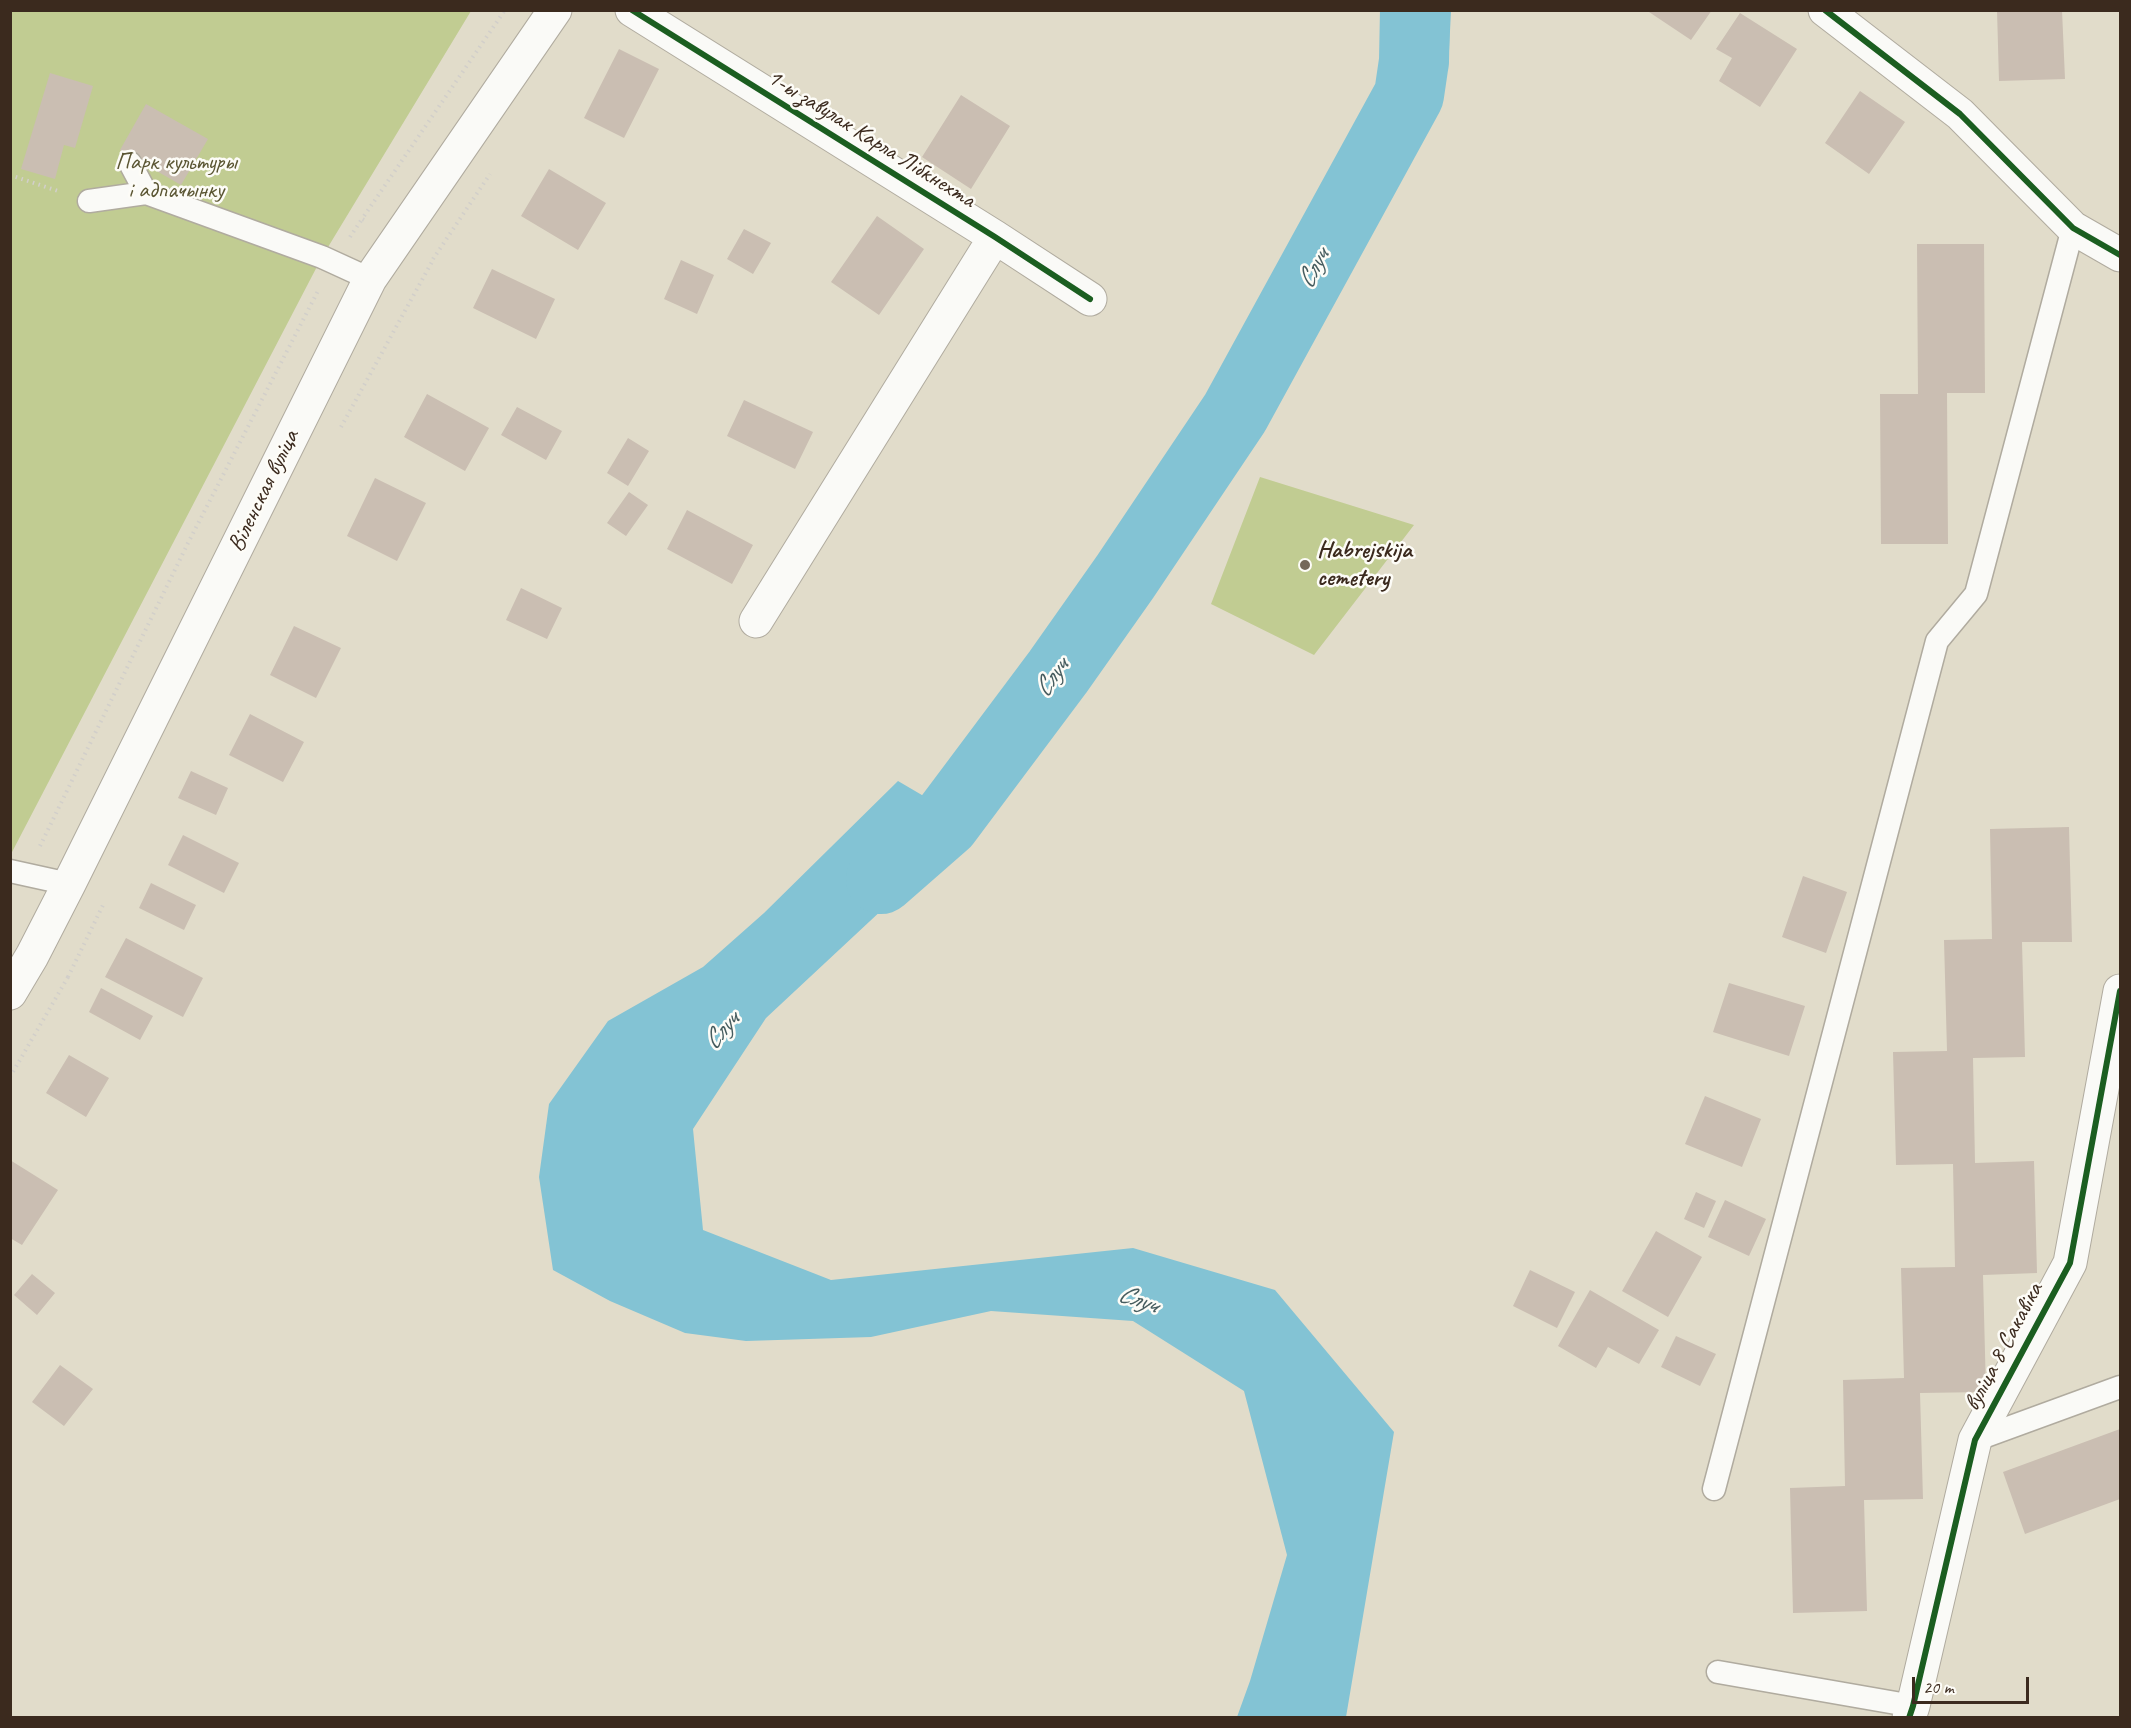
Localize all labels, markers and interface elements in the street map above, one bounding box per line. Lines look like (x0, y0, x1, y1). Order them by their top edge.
street label: 1-ы завулак Карла Лібкнехта (762, 63, 980, 215)
park label: Парк культуры і адпачынку (115, 149, 237, 205)
water label: Случ (1291, 244, 1337, 294)
street label: Віленская вуліца (222, 426, 306, 556)
place label: Habrejskija cemetery (1317, 537, 1412, 593)
marker: Habrejskija cemetery (1298, 558, 1312, 572)
water label: Случ (1028, 653, 1076, 703)
water label: Случ (697, 1006, 747, 1056)
water label: Случ (1114, 1278, 1162, 1322)
street label: вуліца 8 Сакавіка (1958, 1278, 2050, 1416)
scale bar (1915, 1665, 2032, 1703)
text: 20 m (1923, 1676, 1954, 1698)

